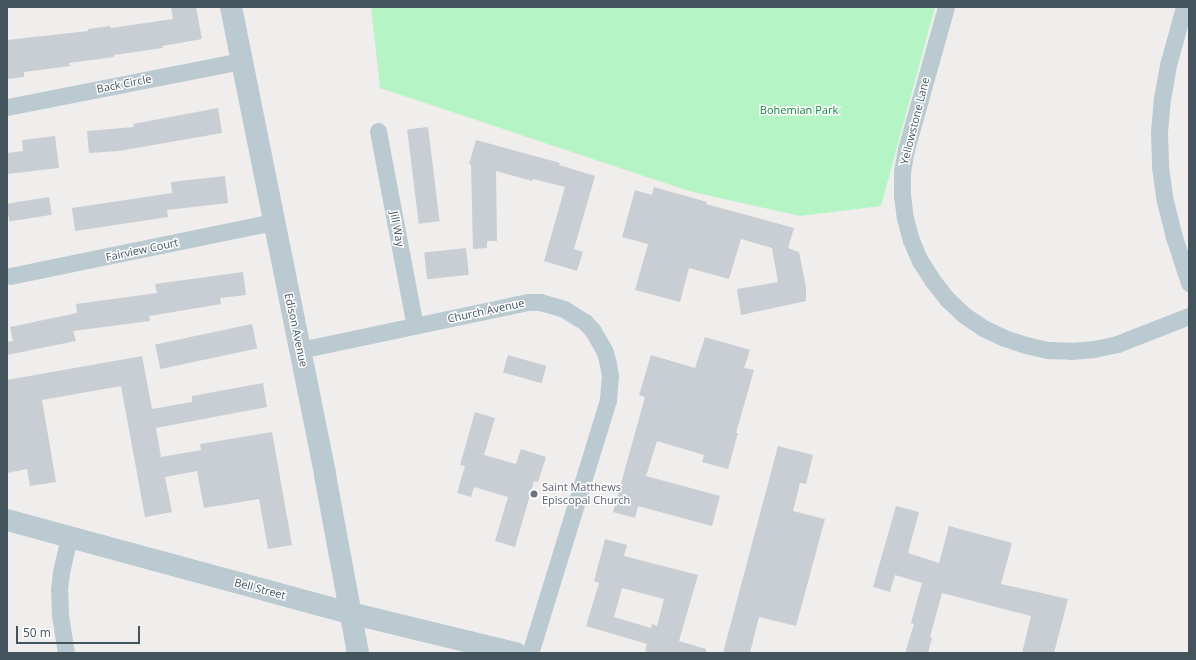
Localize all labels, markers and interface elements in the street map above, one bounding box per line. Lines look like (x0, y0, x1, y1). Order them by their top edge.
street label: Back Circle (95, 72, 153, 96)
street label: Yellowstone Lane (898, 76, 932, 166)
park label: Bohemian Park (760, 103, 838, 117)
street label: Jill Way (387, 210, 407, 248)
street label: Fairview Court (105, 236, 179, 264)
street label: Edison Avenue (282, 292, 310, 368)
street label: Church Avenue (446, 296, 526, 326)
place label: Saint Matthews Episcopal Church (542, 481, 630, 507)
marker: Saint Matthews Episcopal Church (529, 489, 539, 499)
street label: Bell Street (233, 576, 287, 602)
scale bar (18, 618, 142, 644)
text: 50 m (23, 624, 51, 641)

